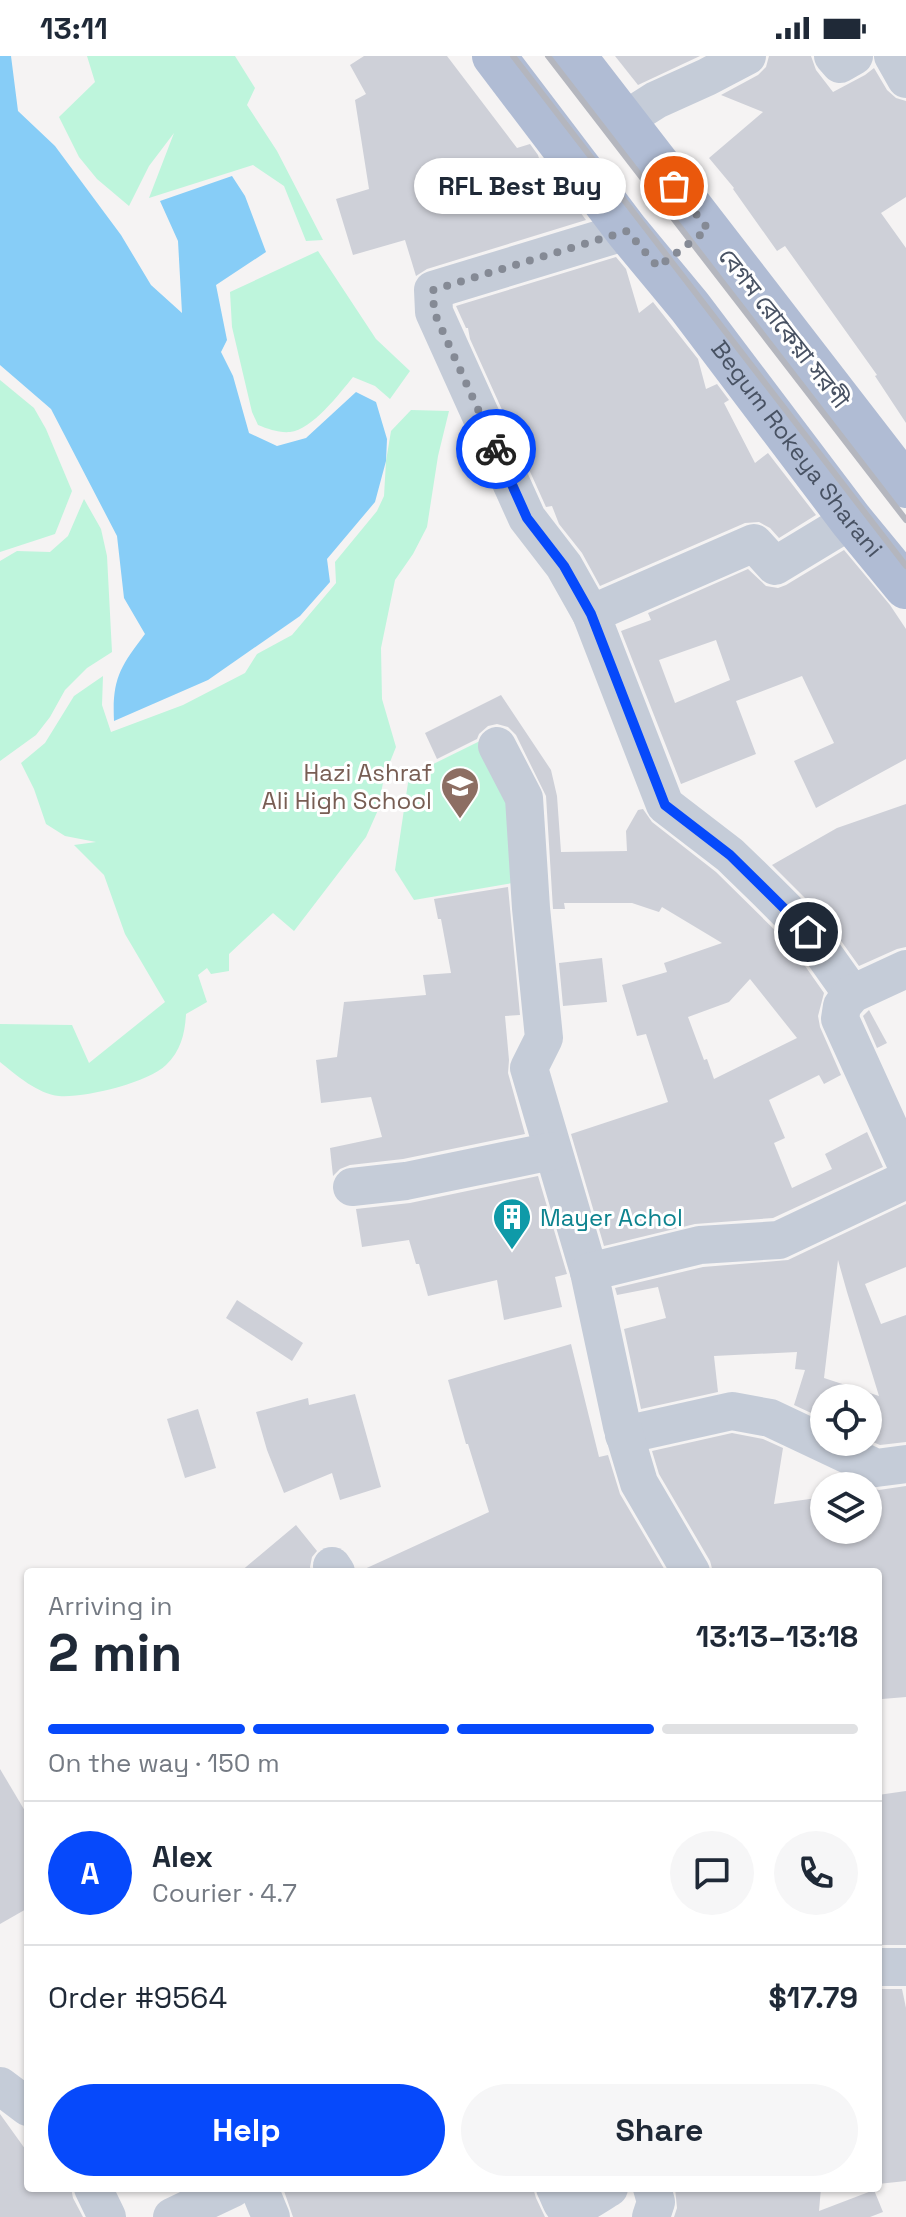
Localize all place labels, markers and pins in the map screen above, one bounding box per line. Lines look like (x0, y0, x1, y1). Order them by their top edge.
pin (640, 152, 708, 220)
callout: RFL Best Buy (414, 158, 626, 214)
place label: Hazi Ashraf Ali High School (262, 757, 432, 816)
school or university icon: Hazi Ashraf Ali High School (439, 765, 481, 820)
pin (774, 898, 842, 966)
building icon: Mayer Achol (491, 1196, 533, 1251)
place label: Mayer Achol (540, 1202, 683, 1233)

